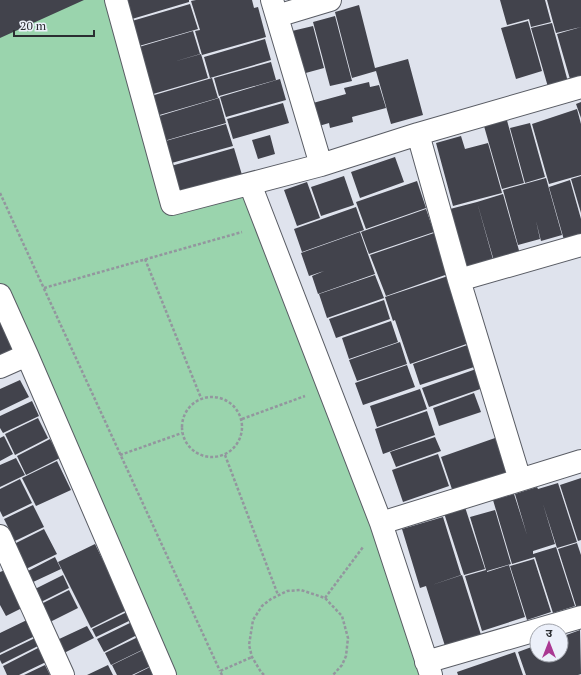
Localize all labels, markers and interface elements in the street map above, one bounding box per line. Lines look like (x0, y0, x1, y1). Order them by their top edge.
scale bar (14, 12, 94, 38)
text: 20 m (20, 18, 47, 33)
north arrow (529, 623, 569, 663)
text: उ (546, 626, 553, 640)

